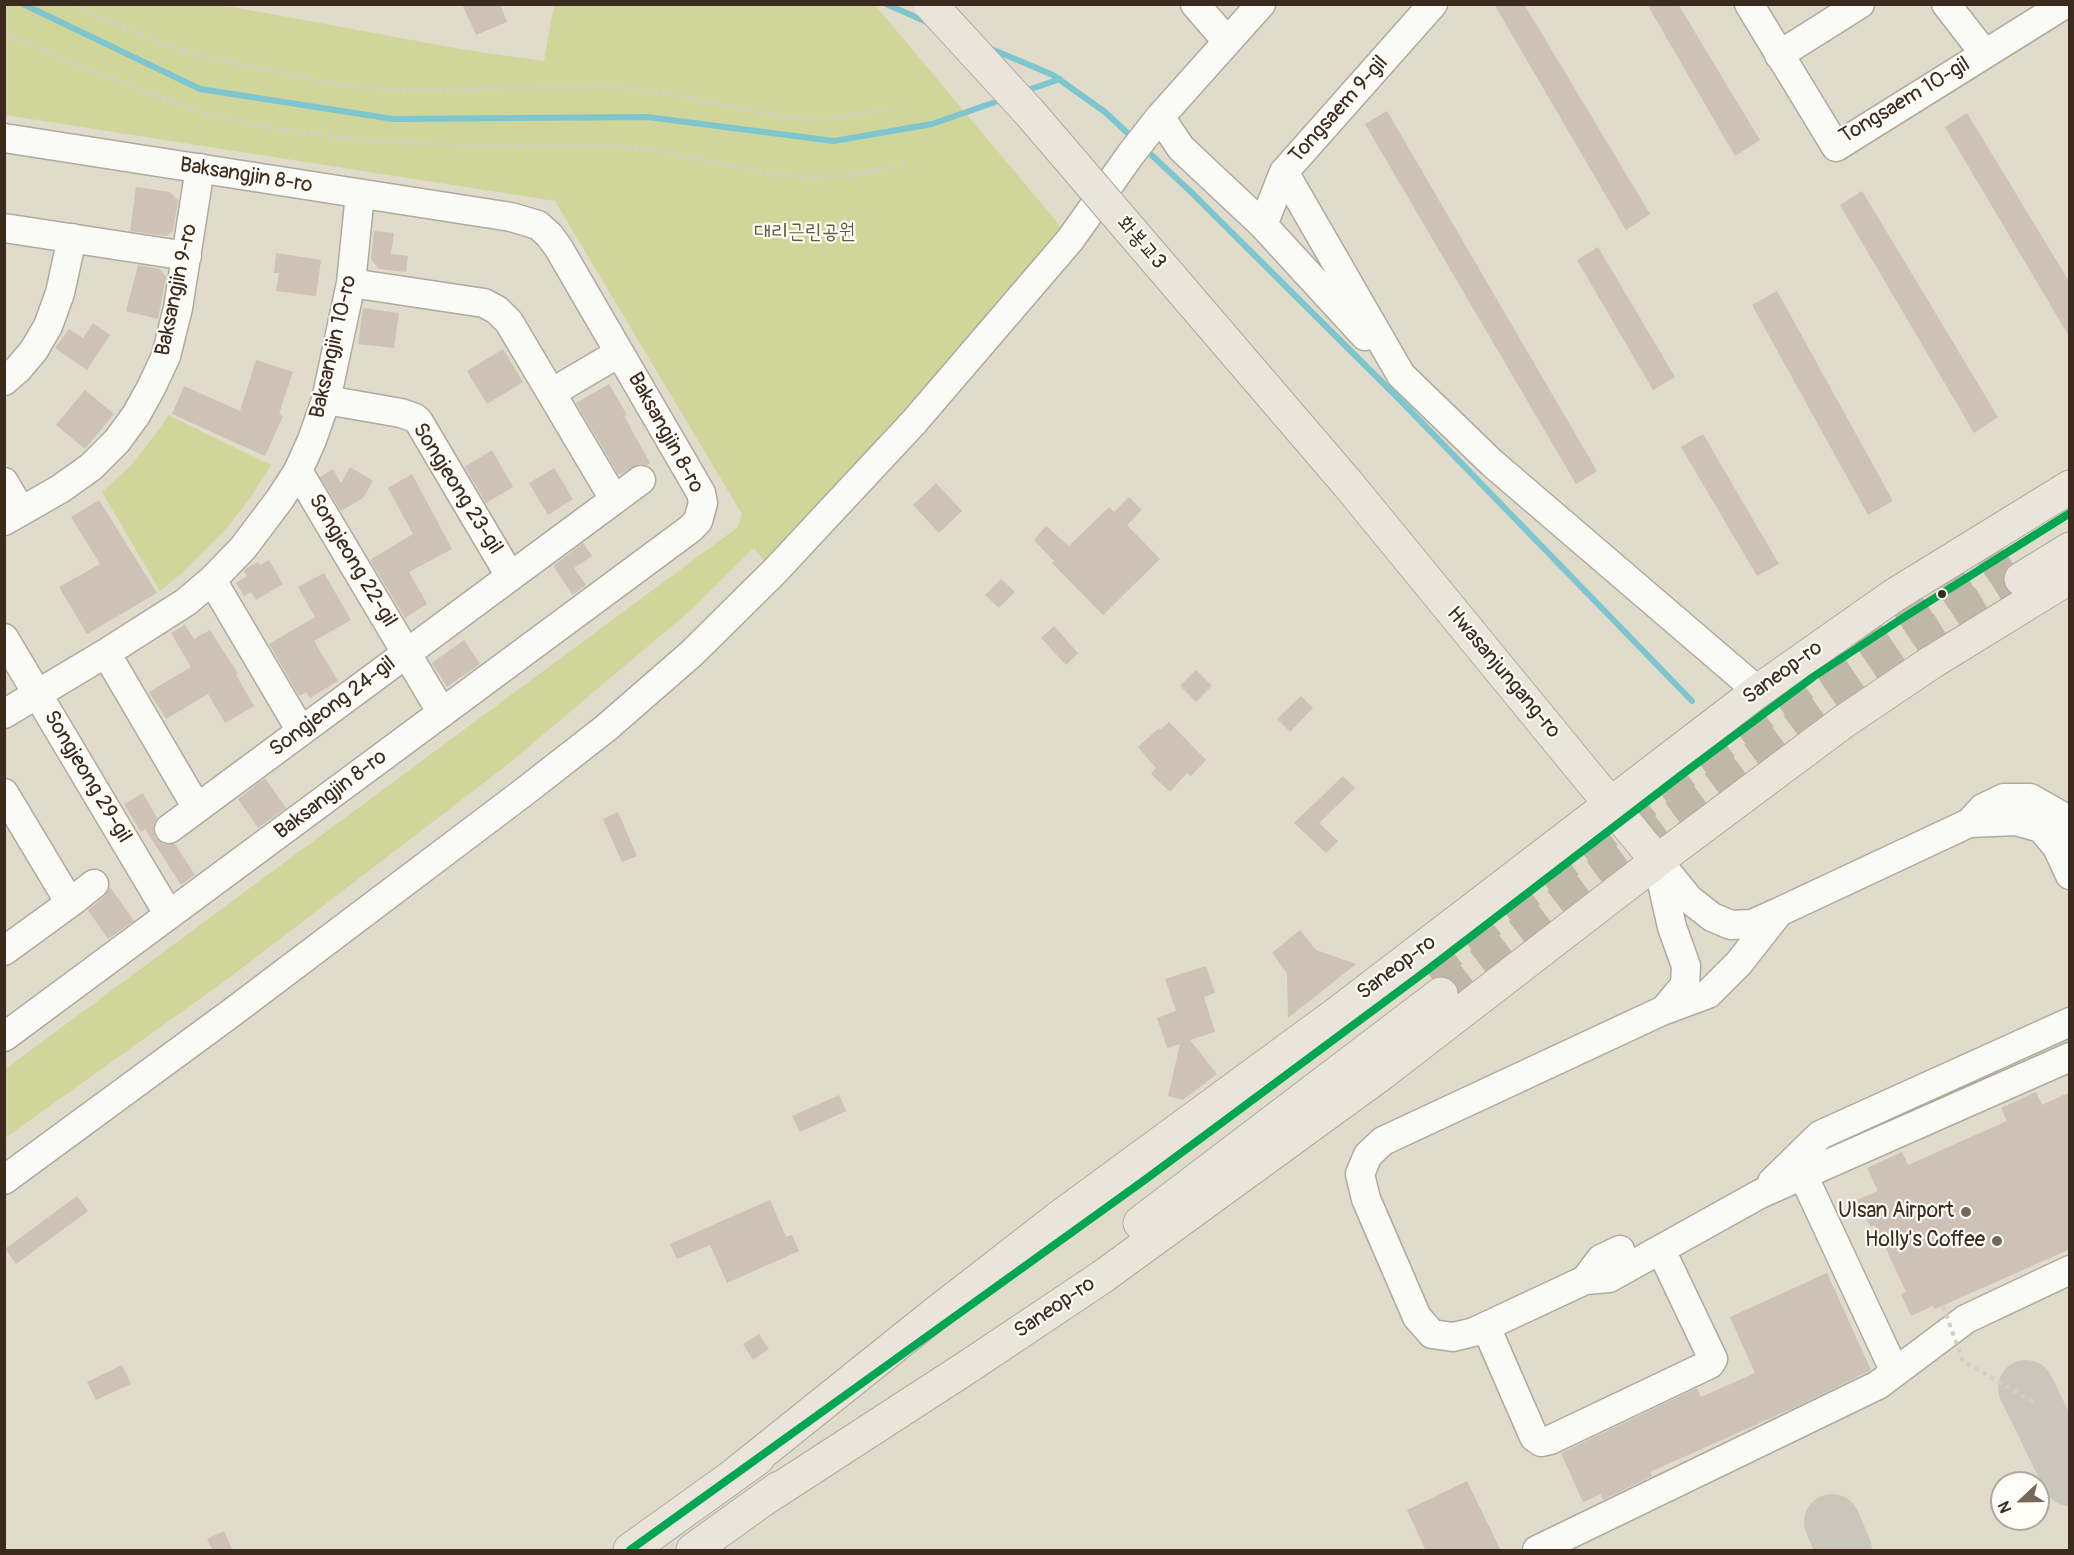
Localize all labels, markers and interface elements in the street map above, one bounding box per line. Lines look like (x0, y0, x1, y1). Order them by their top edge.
street label: Tongsaem 9-gil (1284, 51, 1394, 169)
street label: Tongsaem 10-gil (1835, 52, 1975, 150)
street label: Baksangjin 8-ro (178, 153, 314, 199)
street label: 화봉교3 (1111, 211, 1171, 275)
park label: 대리근린공원 (754, 220, 856, 246)
street label: Baksangjin 9-ro (151, 222, 203, 358)
street label: Baksangjin 10-ro (305, 273, 363, 421)
street label: Baksangjin 8-ro (621, 368, 709, 498)
street label: Songjeong 23-gil (407, 419, 507, 559)
street label: Songjeong 22-gil (302, 490, 402, 632)
unlabelled marker (1936, 588, 1948, 600)
street label: Hwasanjungang-ro (1441, 602, 1565, 744)
street label: Saneop-ro (1738, 636, 1828, 710)
street label: Songjeong 24-gil (265, 651, 401, 763)
street label: Songjeong 29-gil (38, 706, 136, 848)
street label: Baksangjin 8-ro (270, 745, 392, 845)
street label: Saneop-ro (1353, 930, 1441, 1006)
place label: Ulsan Airport (1838, 1199, 1954, 1225)
marker: Ulsan Airport (1959, 1205, 1973, 1219)
place label: Holly's Coffee (1865, 1228, 1985, 1254)
marker: Holly's Coffee (1990, 1234, 2004, 1248)
street label: Saneop-ro (1010, 1272, 1100, 1344)
north arrow (1990, 1471, 2050, 1531)
text: N (1994, 1498, 2016, 1516)

